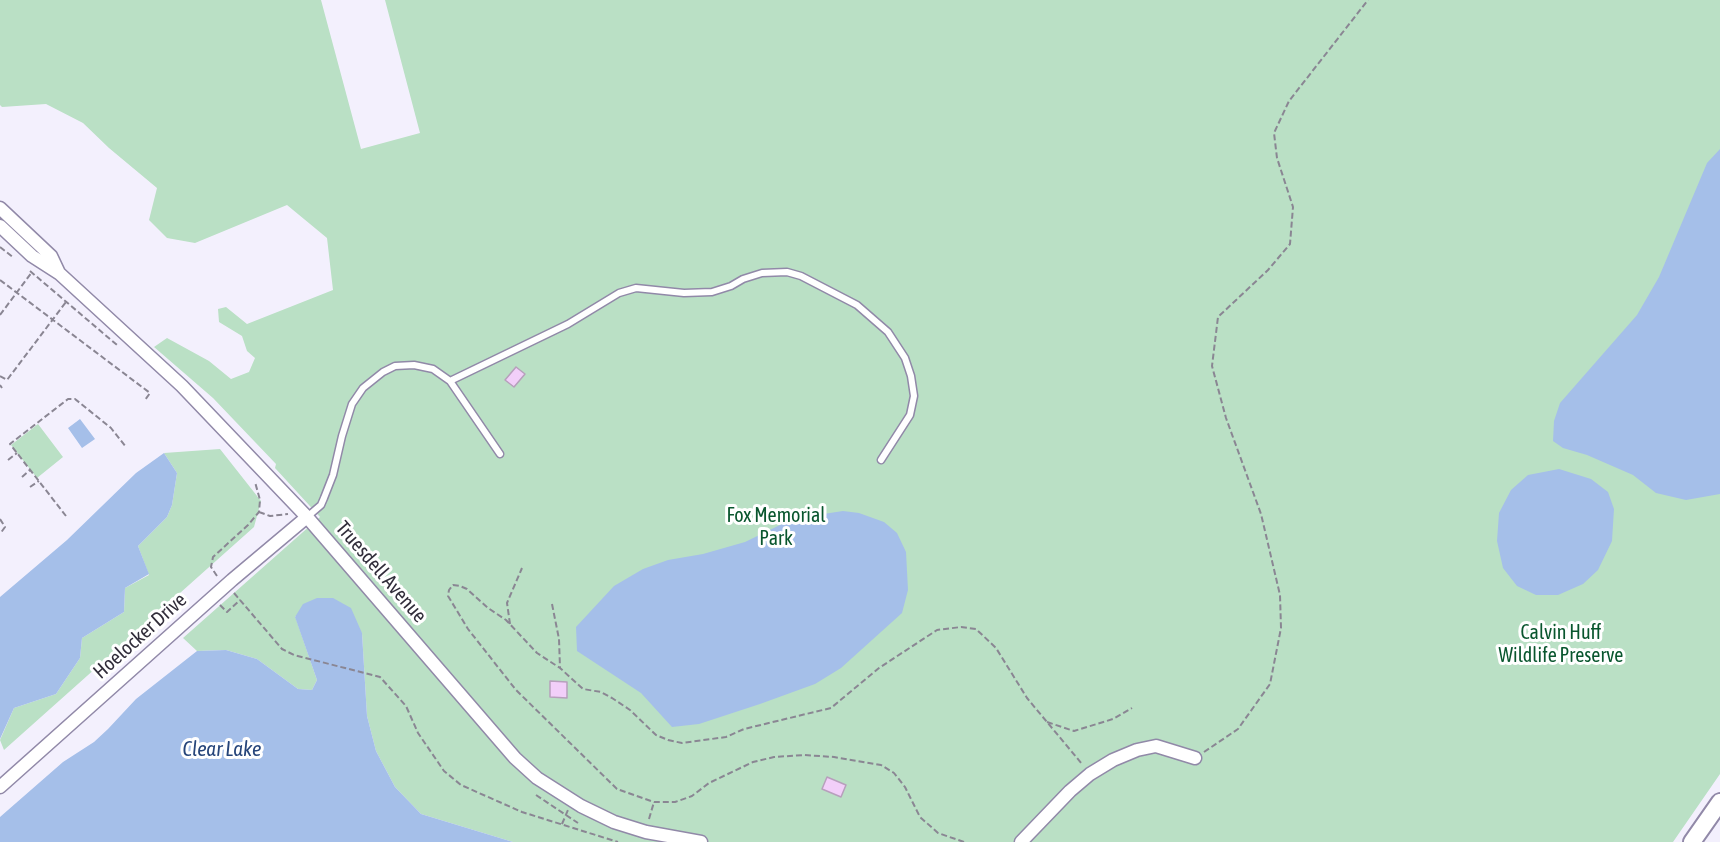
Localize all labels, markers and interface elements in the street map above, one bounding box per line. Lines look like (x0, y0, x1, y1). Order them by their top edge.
park label: Fox Memorial Park (726, 504, 826, 551)
street label: Truesdell Avenue (330, 516, 432, 628)
street label: Hoelocker Drive (89, 588, 191, 684)
park label: Calvin Huff Wildlife Preserve (1499, 621, 1623, 668)
water label: Clear Lake (183, 736, 261, 762)

